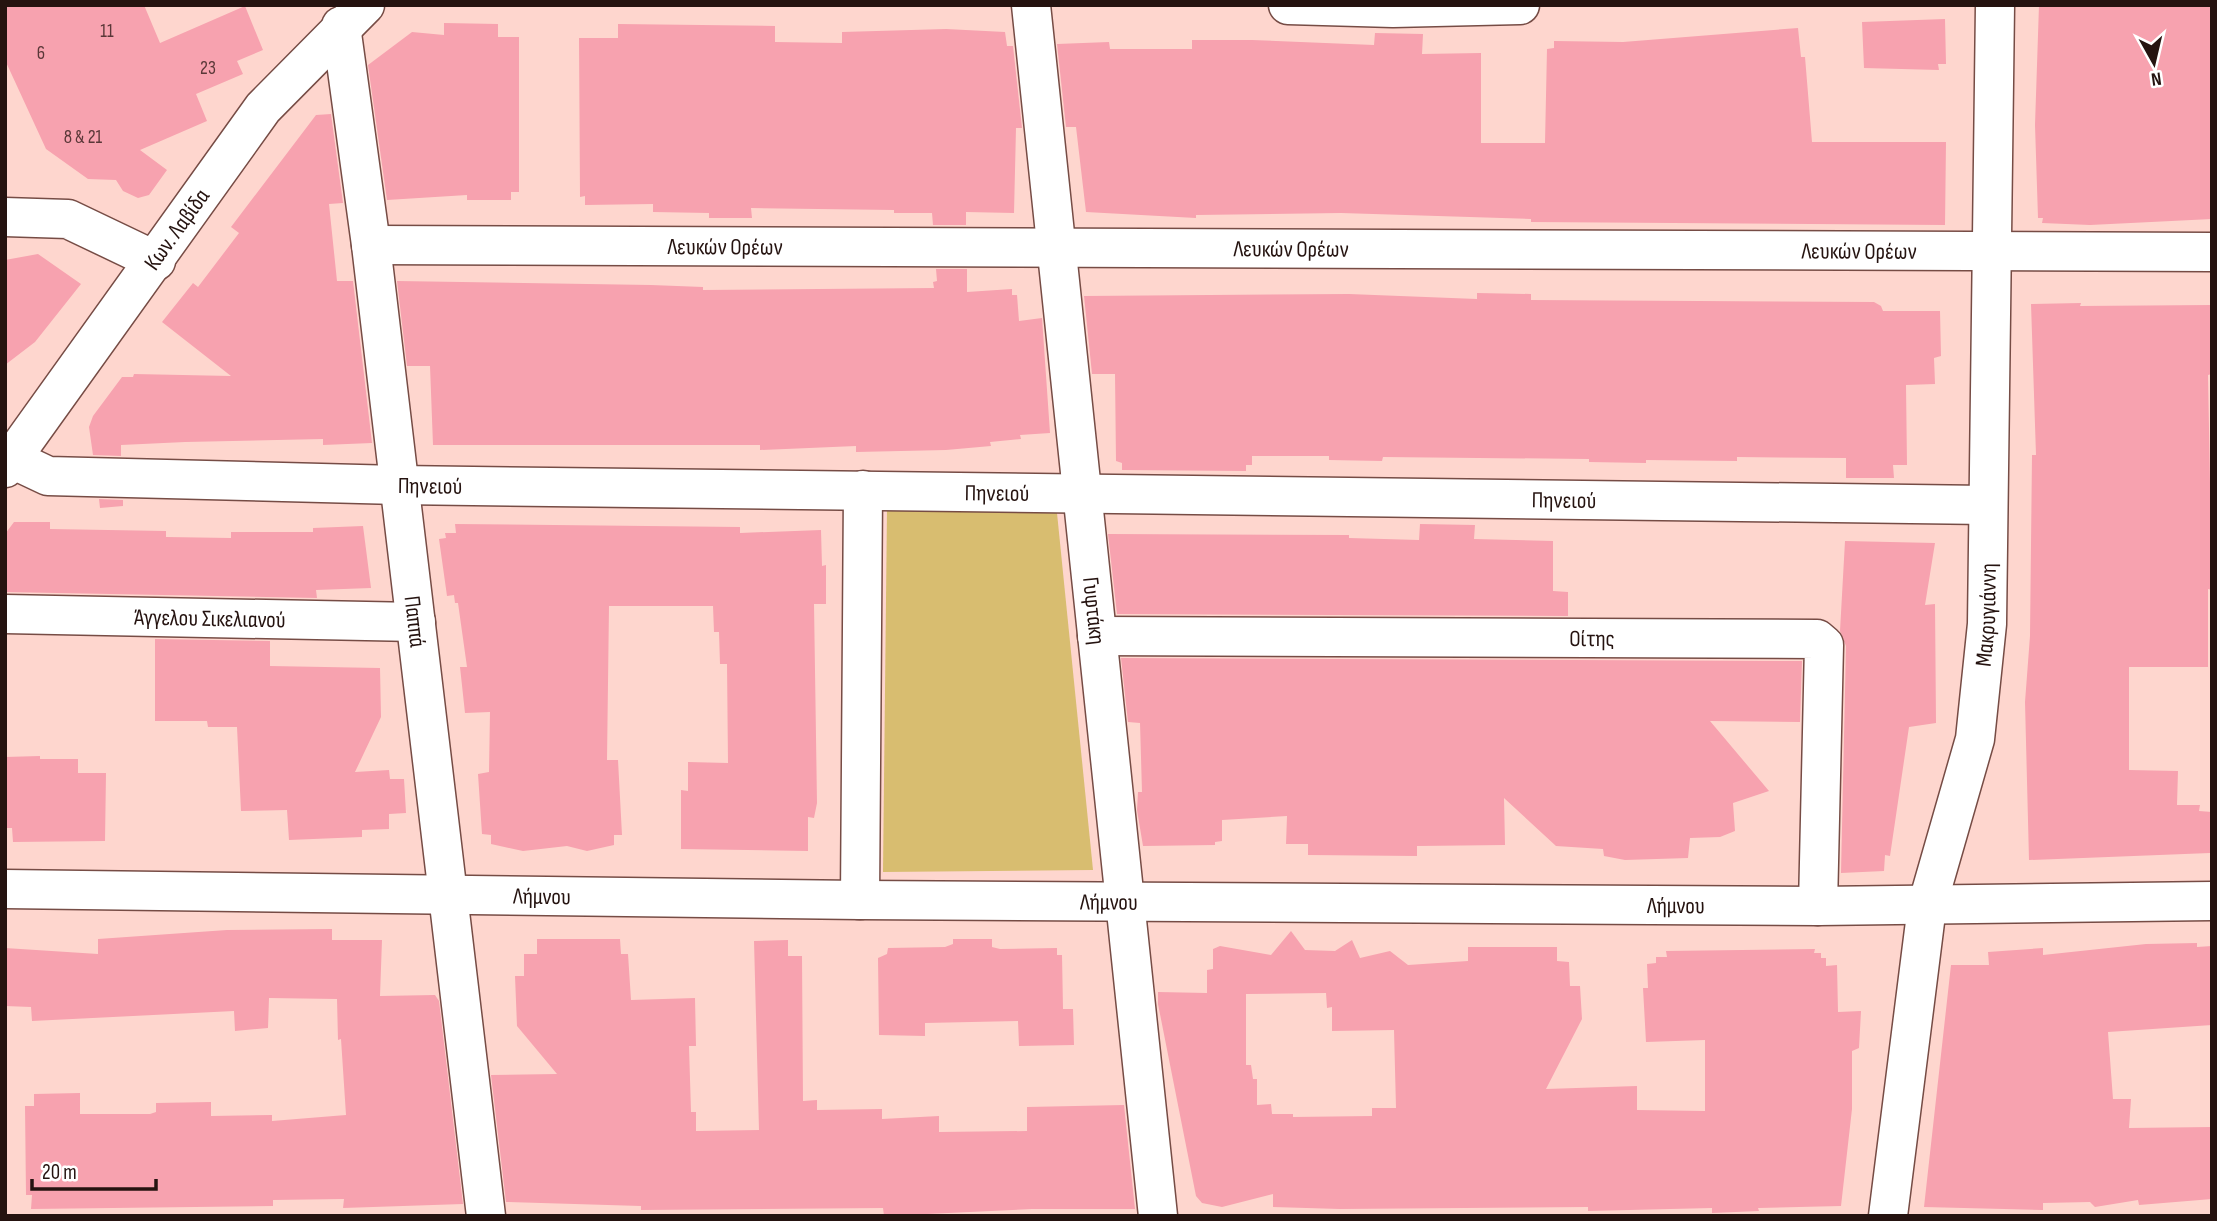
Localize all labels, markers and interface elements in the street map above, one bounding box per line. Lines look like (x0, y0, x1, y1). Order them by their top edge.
house number: 11 (100, 20, 114, 43)
north arrow (2119, 28, 2189, 98)
house number: 6 (37, 42, 45, 65)
house number: 23 (200, 57, 216, 80)
text: N (2150, 66, 2163, 90)
house number: 8 & 21 (64, 126, 103, 149)
street label: Κων. Λαβίδα (138, 183, 216, 276)
street label: Λευκών Ορέων (666, 233, 782, 262)
street label: Λευκών Ορέων (1232, 235, 1348, 264)
street label: Λευκών Ορέων (1800, 237, 1916, 266)
street label: Πηνειού (398, 472, 463, 501)
street label: Πηνειού (965, 479, 1029, 508)
street label: Πηνειού (1531, 486, 1596, 515)
street label: Μακρυγιάννη (1970, 563, 2003, 668)
street label: Γυφτάκη (1076, 575, 1111, 646)
street label: Παππά (398, 594, 432, 649)
street label: Άγγελου Σικελιανού (134, 604, 286, 634)
street label: Οίτης (1569, 625, 1615, 653)
street label: Λήμνου (512, 883, 571, 911)
street label: Λήμνου (1079, 888, 1138, 917)
street label: Λήμνου (1646, 892, 1705, 920)
scale bar (32, 1148, 156, 1192)
text: 20 m (42, 1160, 77, 1185)

